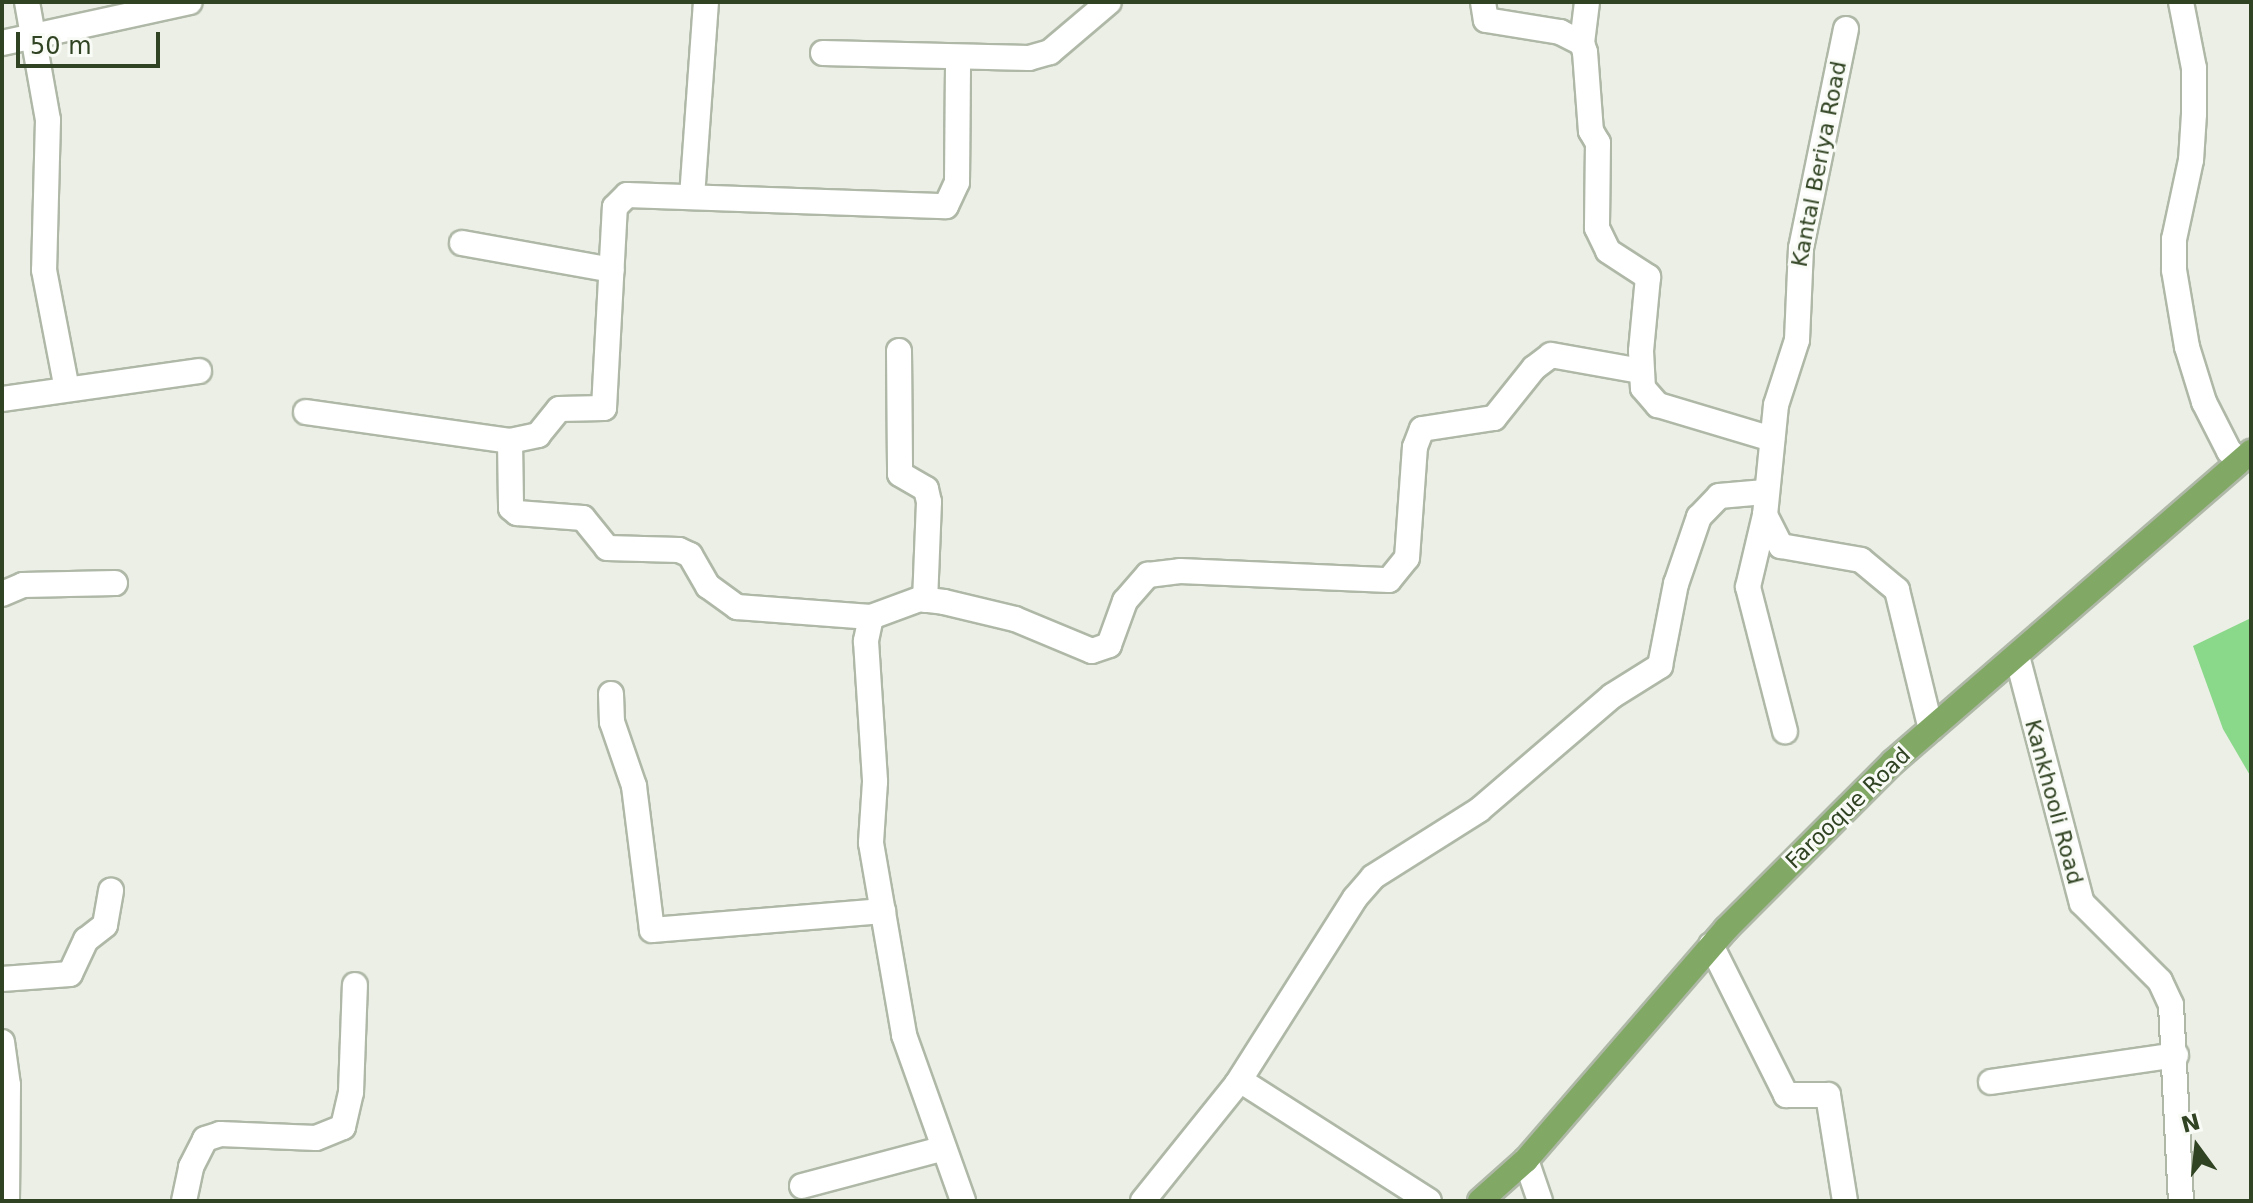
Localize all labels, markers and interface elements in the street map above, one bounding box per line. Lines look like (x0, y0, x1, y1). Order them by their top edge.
scale bar (20, 16, 164, 66)
text: 50 m (30, 32, 92, 60)
street label: Kantal Beriya Road (1786, 59, 1852, 269)
street label: Kankhooli Road (2019, 717, 2089, 887)
street label: Farooque Road (1780, 742, 1916, 874)
north arrow (2157, 1107, 2237, 1187)
text: N (2179, 1109, 2203, 1138)

